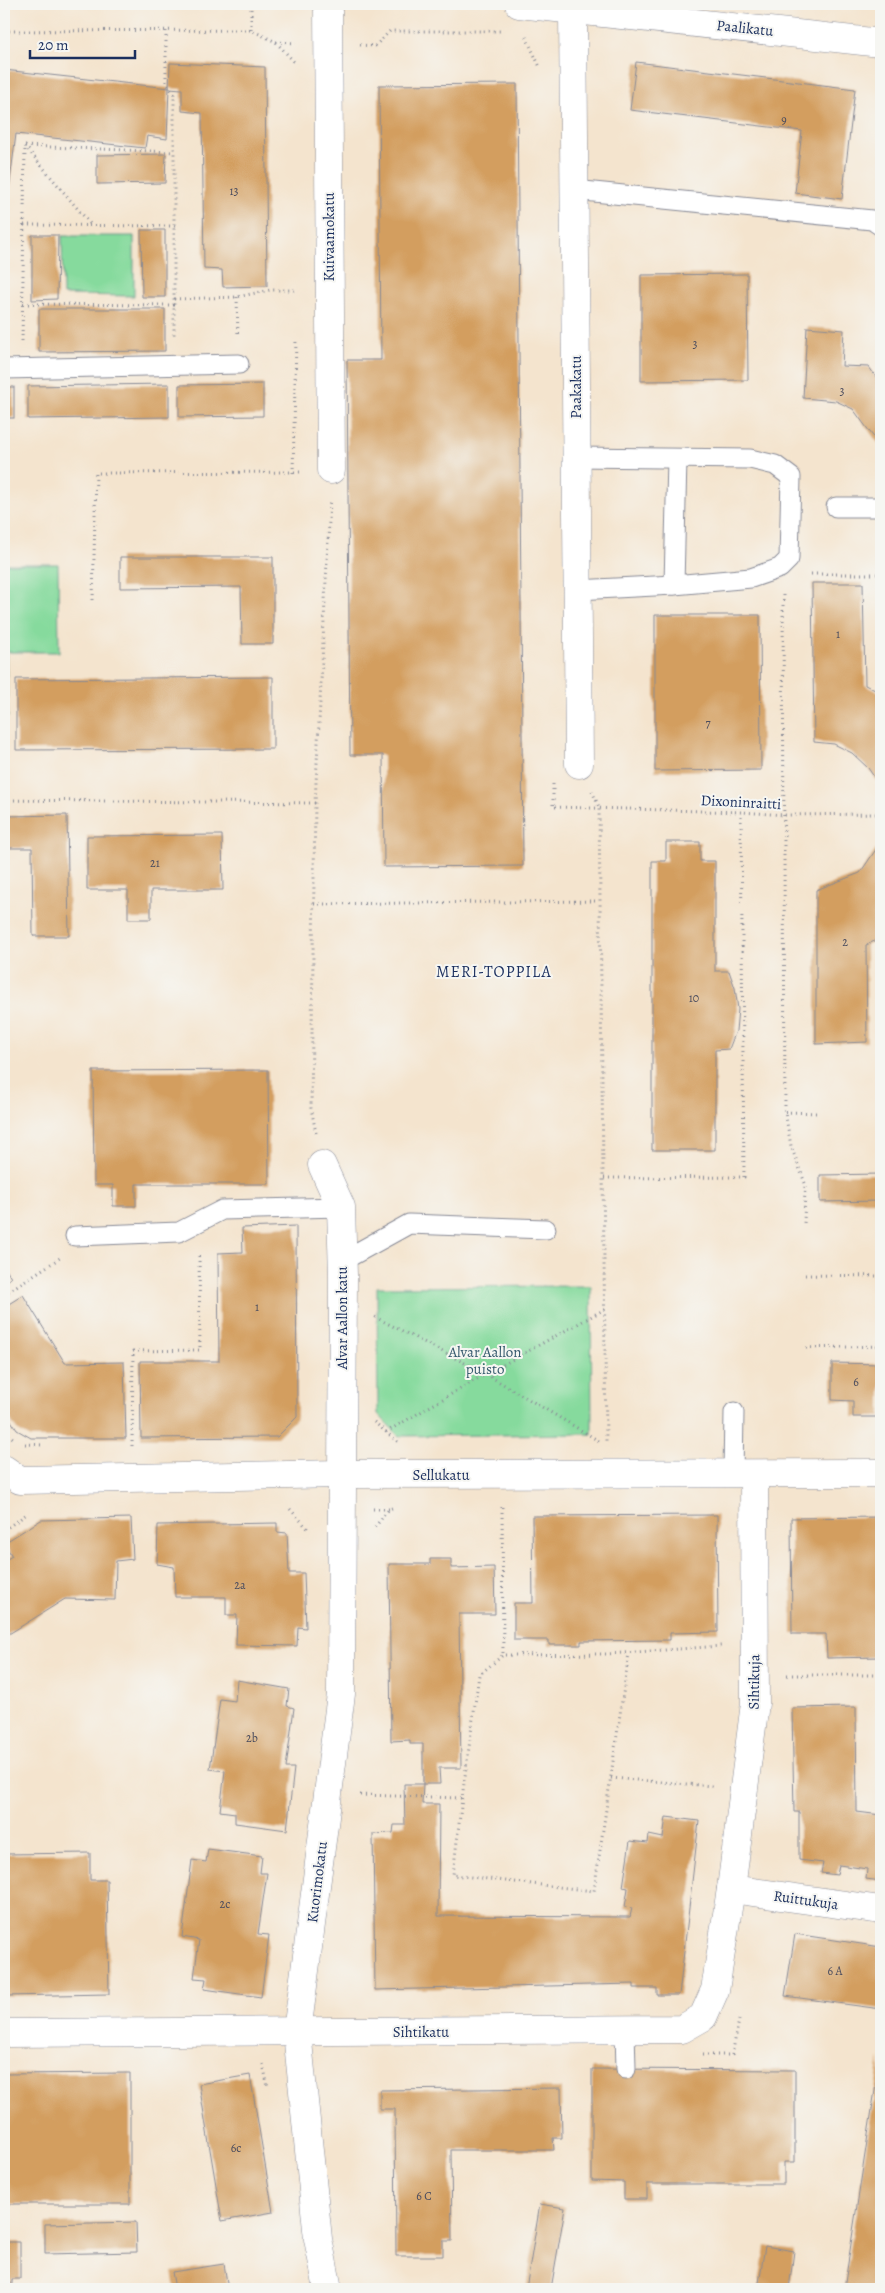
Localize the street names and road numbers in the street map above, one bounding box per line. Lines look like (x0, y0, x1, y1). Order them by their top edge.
street label: Paalikatu (716, 15, 775, 41)
street label: Kuivaamokatu (319, 192, 339, 282)
street label: Paakakatu (566, 354, 586, 419)
street label: Dixoninraitti (700, 790, 782, 814)
street label: Alvar Aallon katu (332, 1266, 352, 1371)
street label: Sellukatu (412, 1465, 470, 1485)
street label: Sihtikuja (744, 1654, 764, 1710)
street label: Kuorimokatu (302, 1839, 332, 1924)
street label: Ruittukuja (772, 1886, 840, 1914)
street label: Sihtikatu (393, 2022, 450, 2042)

